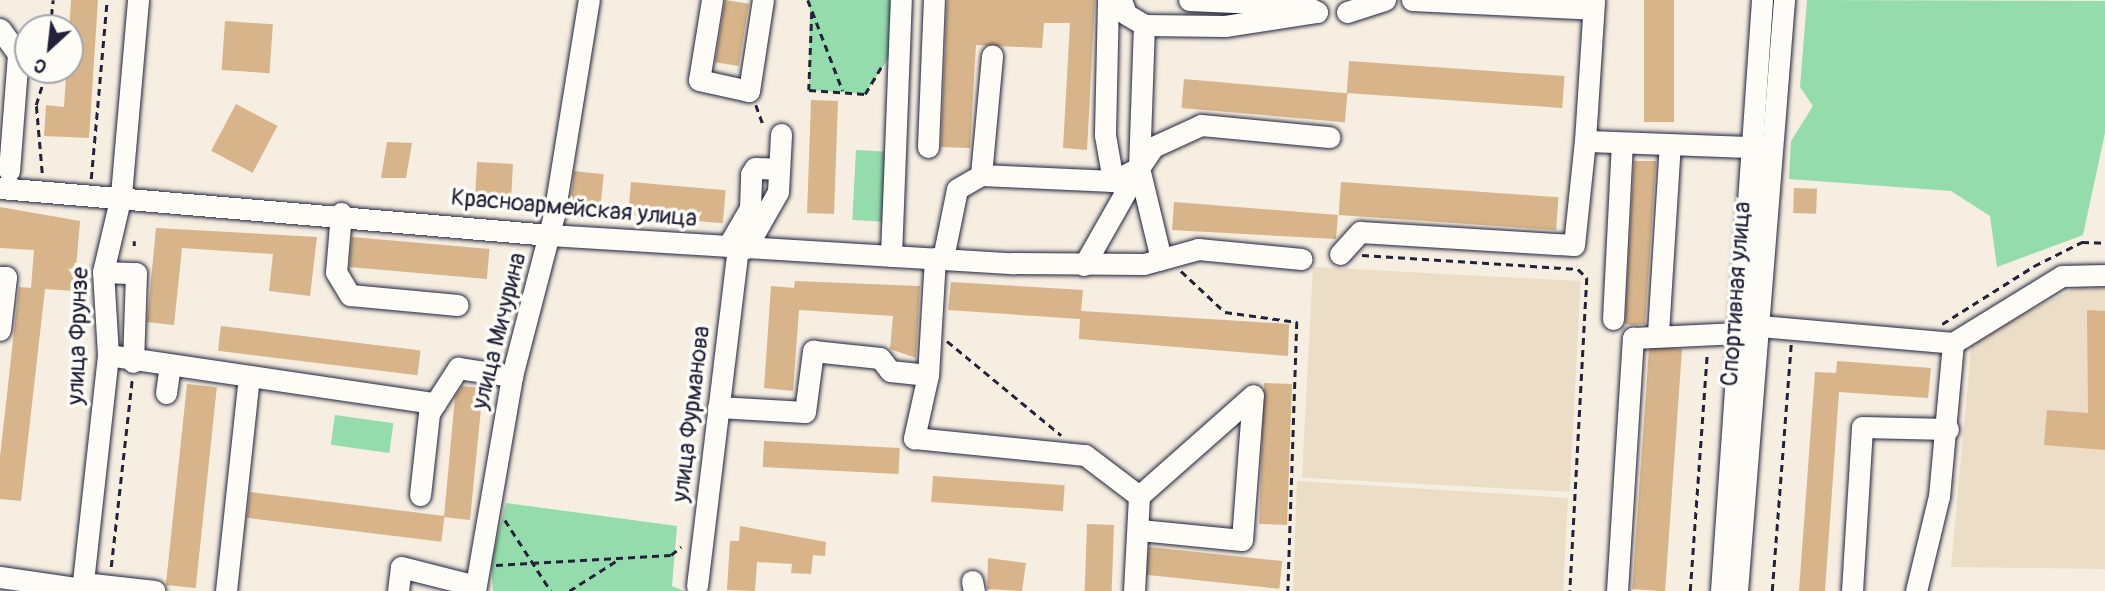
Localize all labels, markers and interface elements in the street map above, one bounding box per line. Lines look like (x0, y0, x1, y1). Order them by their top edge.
north arrow (14, 14, 84, 84)
text: С (30, 53, 51, 79)
street label: Красноармейская улица (450, 183, 698, 233)
street label: Спортивная улица (1715, 201, 1757, 387)
street label: улица Мичурина (466, 250, 532, 412)
street label: улица Фрунзе (61, 267, 95, 405)
street label: улица Фурманова (666, 324, 716, 504)

